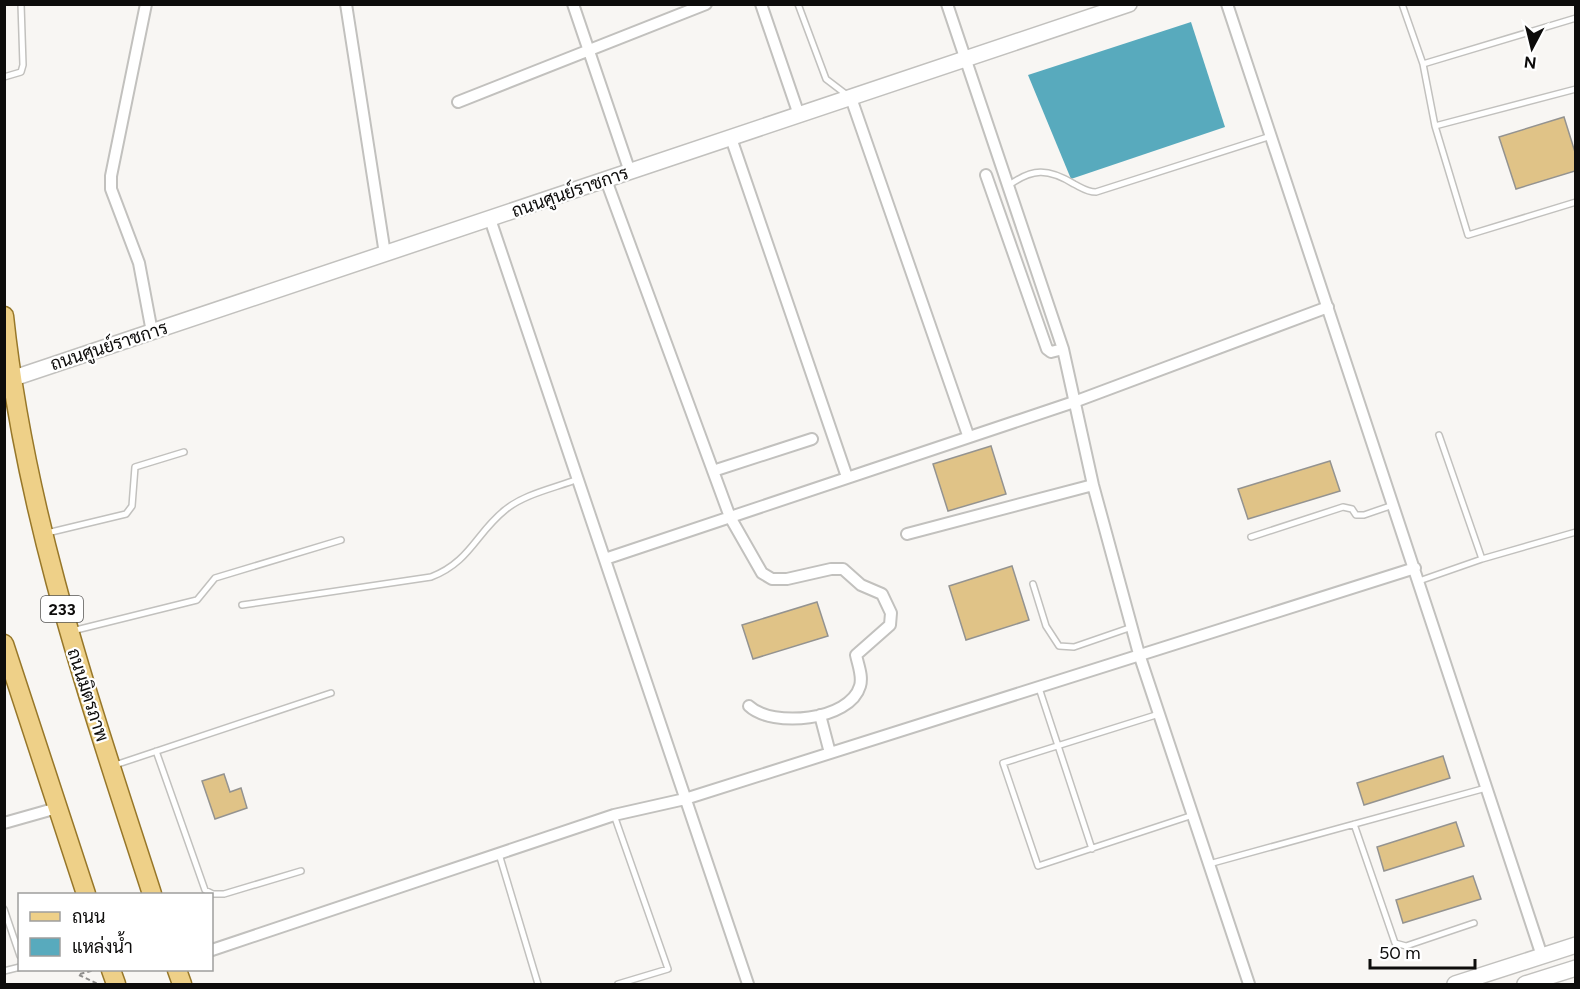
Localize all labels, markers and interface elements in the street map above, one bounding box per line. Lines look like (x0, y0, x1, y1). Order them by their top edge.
north arrow (1502, 18, 1562, 78)
text: N (1523, 52, 1538, 73)
street label: ถนนศูนย์ราชการ (508, 160, 632, 224)
street label: ถนนศูนย์ราชการ (47, 315, 171, 377)
road number: 233 (41, 596, 83, 622)
street label: ถนนมิตรภาพ (63, 646, 113, 744)
legend (18, 893, 213, 971)
text: ถนน (72, 906, 105, 928)
text: แหล่งน้ำ (72, 931, 133, 958)
scale bar (1370, 932, 1475, 970)
text: 50 m (1379, 942, 1421, 964)

